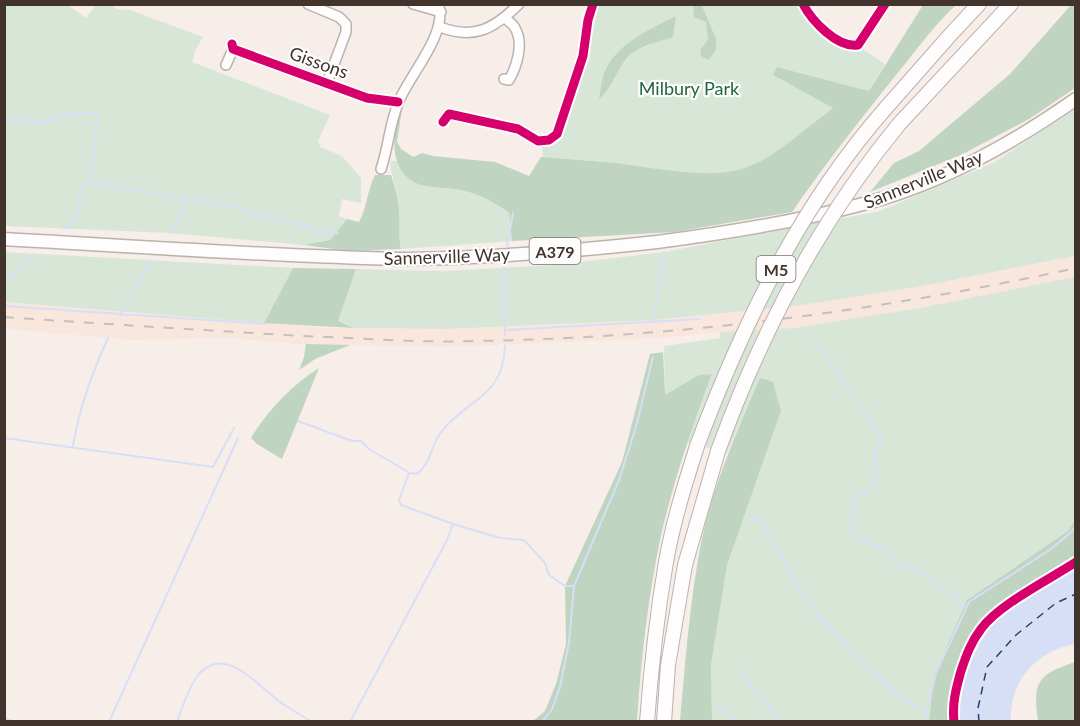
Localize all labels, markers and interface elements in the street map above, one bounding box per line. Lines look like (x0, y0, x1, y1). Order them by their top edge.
street label: Gissons (287, 41, 352, 83)
park label: Milbury Park (639, 77, 740, 99)
street label: Sannerville Way (860, 145, 986, 213)
road number: A379 (530, 238, 580, 264)
street label: Sannerville Way (383, 243, 511, 269)
road number: M5 (756, 256, 796, 282)

